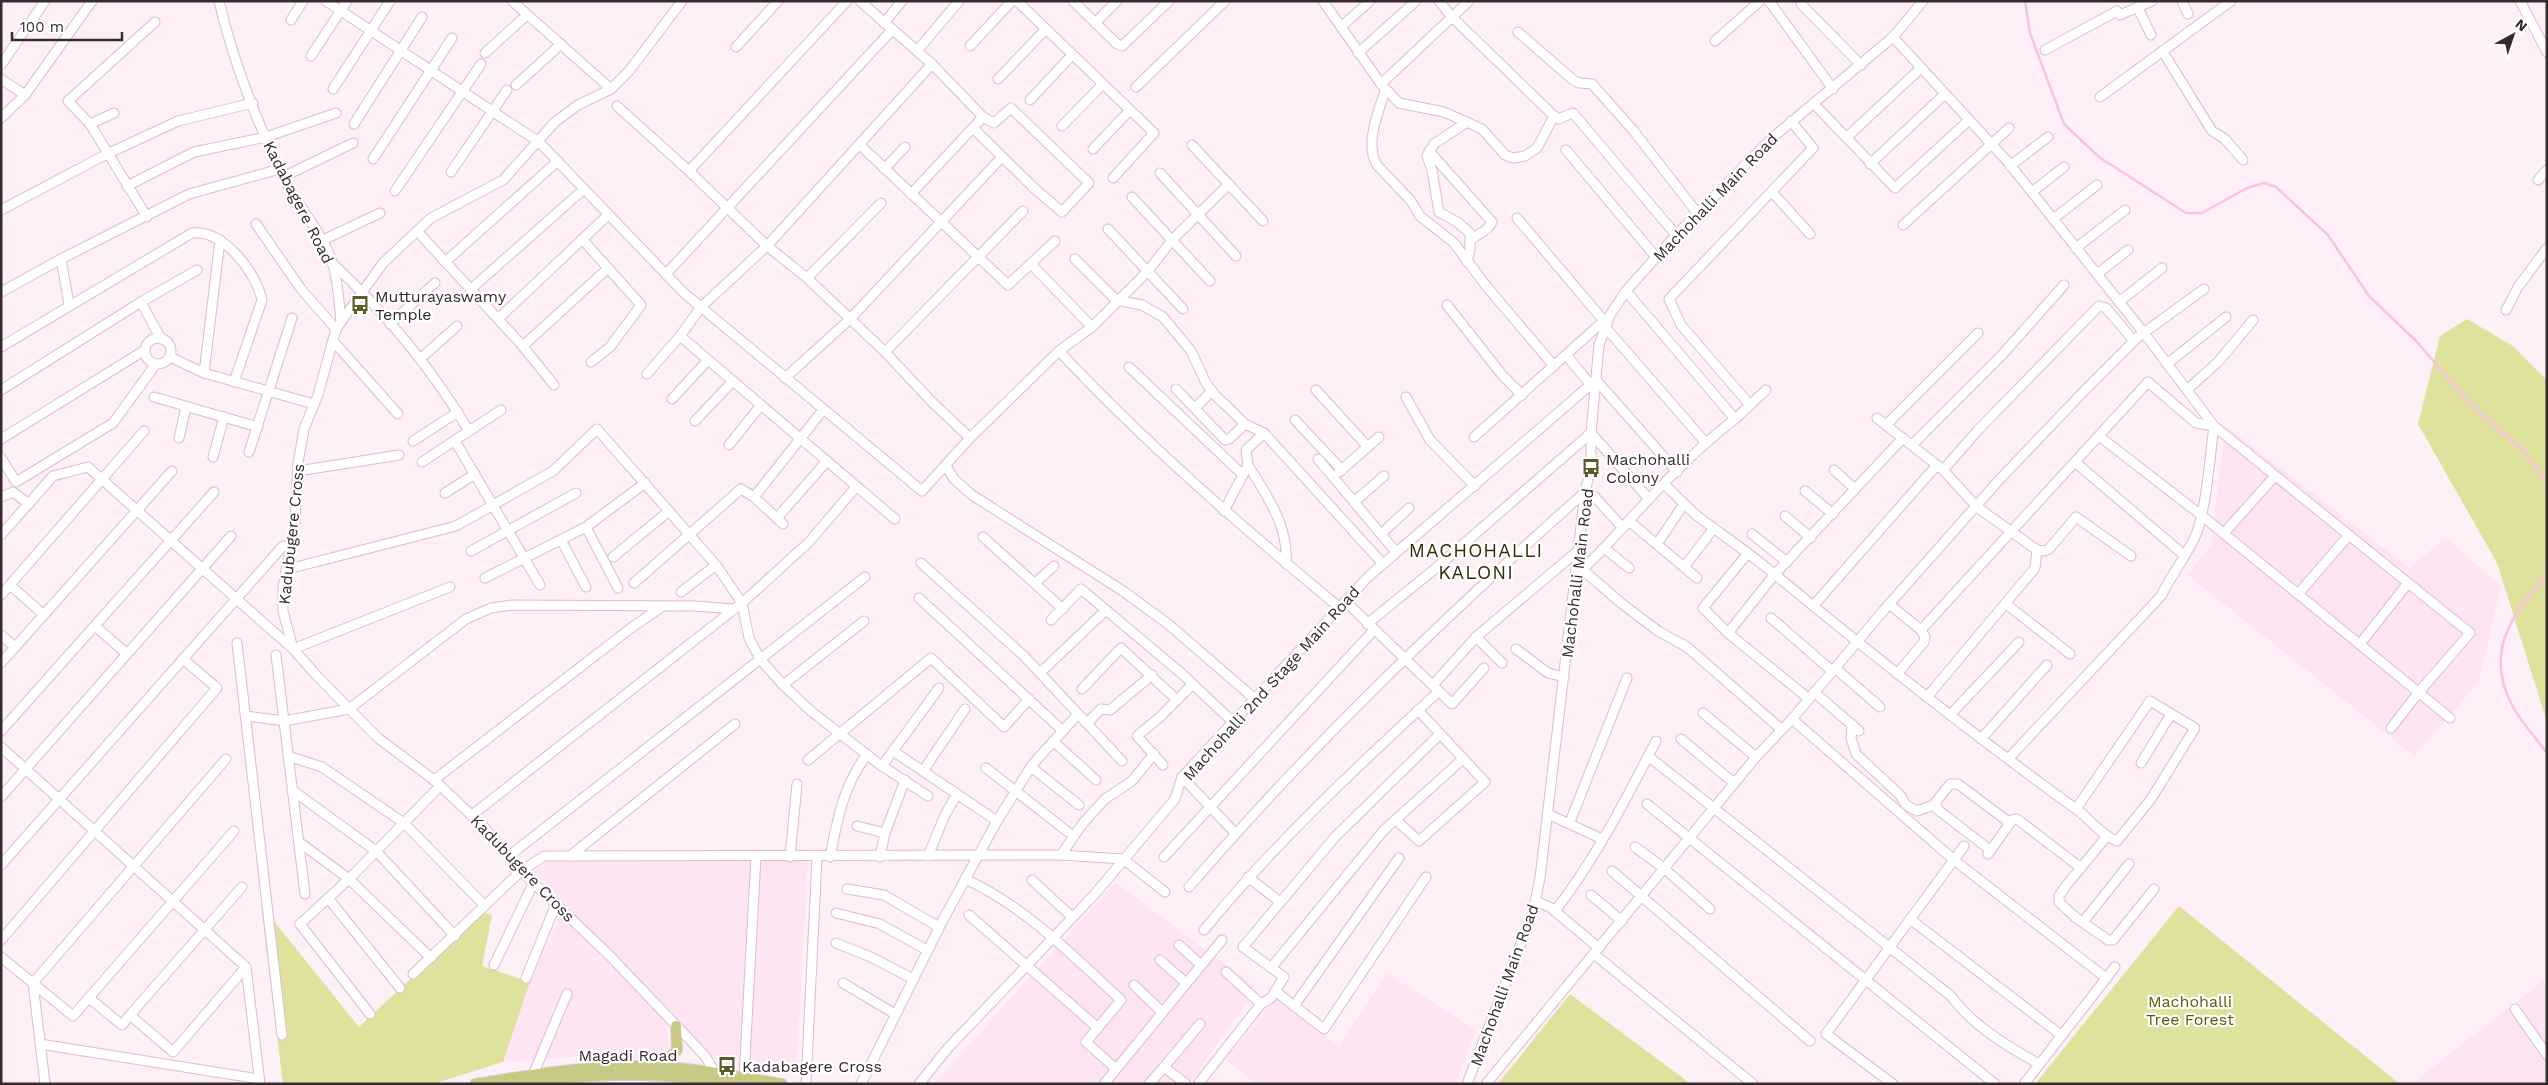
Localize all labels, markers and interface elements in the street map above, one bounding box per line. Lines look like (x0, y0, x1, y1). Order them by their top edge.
scale bar (12, 10, 122, 42)
north arrow (2488, 10, 2538, 60)
text: N (2512, 16, 2530, 35)
text: 100 m (20, 18, 64, 36)
street label: Machohalli Main Road (1649, 129, 1782, 265)
street label: Kadabagere Road (259, 138, 338, 267)
place label: Mutturayaswamy Temple (375, 287, 507, 324)
bus stop icon: Mutturayaswamy Temple (349, 294, 371, 316)
place label: Machohalli Colony (1606, 450, 1690, 487)
bus stop icon: Machohalli Colony (1580, 457, 1602, 479)
street label: Kadubugere Cross (275, 463, 308, 605)
street label: Machohalli Main Road (1558, 487, 1597, 659)
district label: MACHOHALLI KALONI (1409, 539, 1543, 584)
street label: Machohalli 2nd Stage Main Road (1179, 582, 1364, 784)
street label: Kadubugere Cross (467, 811, 579, 926)
street label: Machohalli Main Road (1466, 902, 1543, 1069)
park label: Machohalli Tree Forest (2146, 992, 2234, 1029)
street label: Magadi Road (579, 1046, 678, 1065)
bus stop icon: Kadabagere Cross (716, 1055, 738, 1077)
place label: Kadabagere Cross (742, 1057, 882, 1076)

